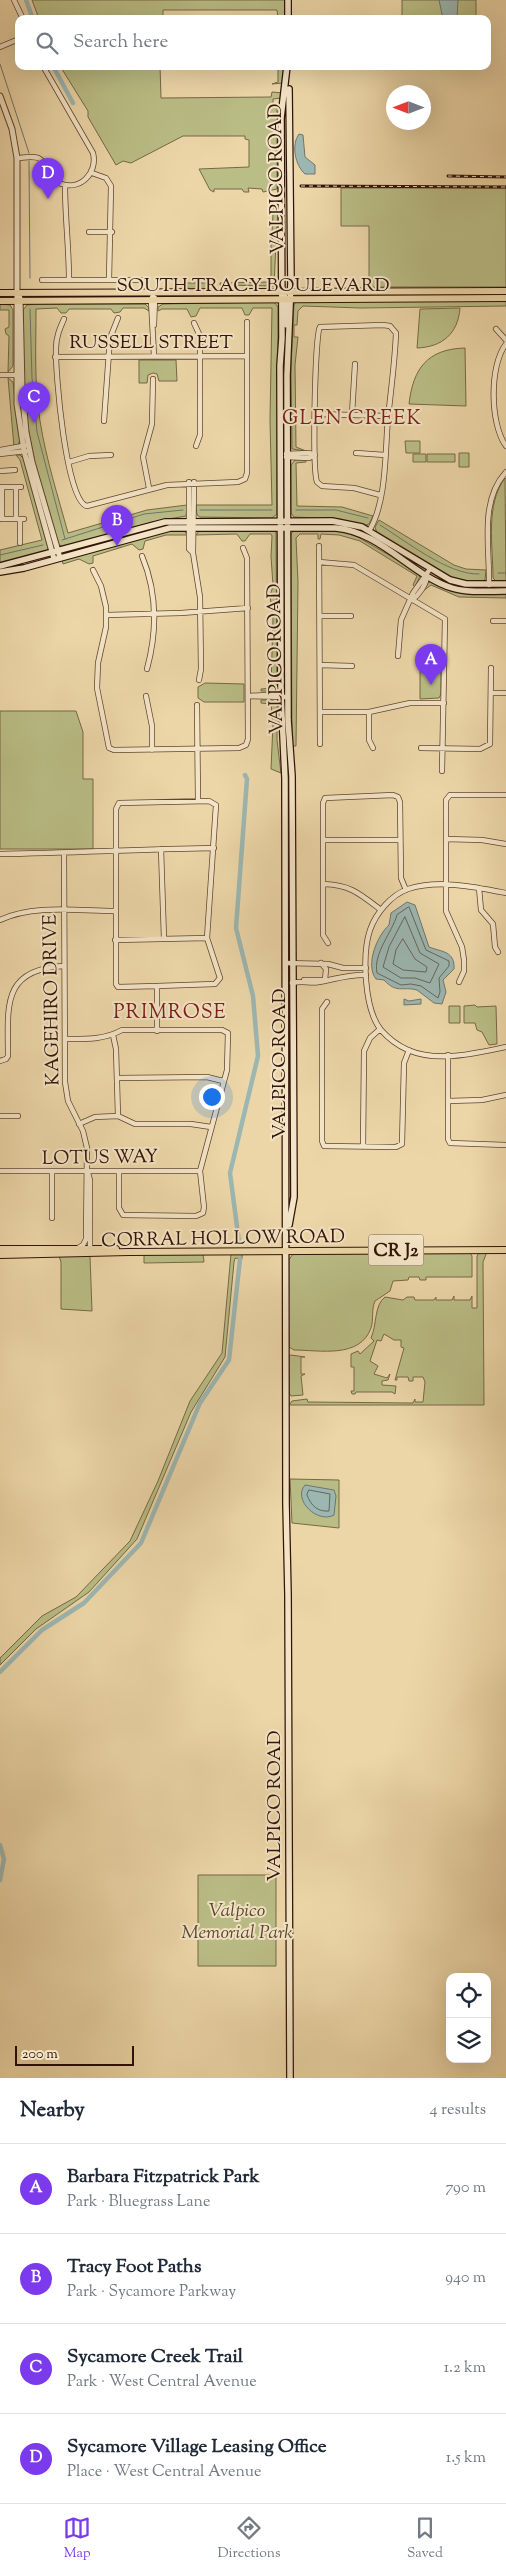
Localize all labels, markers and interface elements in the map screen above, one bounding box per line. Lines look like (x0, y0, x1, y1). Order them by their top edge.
search box (15, 15, 491, 70)
icon: search (33, 29, 61, 57)
text: Search here (73, 29, 168, 56)
north arrow (386, 85, 431, 130)
street label: VALPICO ROAD (263, 103, 292, 255)
pin: D (32, 158, 64, 199)
street label: SOUTH TRACY BOULEVARD (116, 273, 390, 300)
street label: RUSSELL STREET (69, 330, 233, 357)
pin: C (18, 382, 50, 423)
district label: GLEN CREEK (282, 405, 422, 434)
pin: B (101, 505, 133, 546)
street label: VALPICO ROAD (262, 583, 291, 735)
pin: A (415, 644, 447, 685)
street label: KAGEHIRO DRIVE (37, 913, 67, 1086)
street label: VALPICO ROAD (267, 989, 294, 1139)
district label: PRIMROSE (113, 999, 227, 1028)
your location (199, 1084, 225, 1110)
street label: LOTUS WAY (42, 1144, 159, 1173)
street label: CORRAL HOLLOW ROAD (101, 1224, 345, 1255)
road number: CR J2 (368, 1234, 424, 1266)
street label: VALPICO ROAD (262, 1731, 289, 1881)
park label: Valpico Memorial Park (181, 1898, 293, 1947)
map controls (446, 1973, 491, 2063)
button: locate (446, 1973, 491, 2018)
button: layers (446, 2018, 491, 2063)
scale bar (15, 2043, 134, 2066)
text: 200 m (22, 2045, 58, 2065)
text: Nearby (20, 2096, 85, 2126)
text: 4 results (430, 2099, 486, 2122)
text: Barbara Fitzpatrick Park (67, 2164, 260, 2191)
text: A (30, 2177, 43, 2200)
text: 790 m (445, 2177, 486, 2200)
text: Park · Bluegrass Lane (67, 2191, 210, 2214)
text: Tracy Foot Paths (67, 2254, 201, 2281)
text: B (31, 2267, 41, 2290)
text: 940 m (445, 2267, 486, 2290)
text: Park · Sycamore Parkway (67, 2281, 236, 2304)
text: Sycamore Creek Trail (67, 2344, 243, 2371)
text: C (30, 2357, 42, 2380)
text: 1.2 km (444, 2357, 486, 2380)
text: Park · West Central Avenue (67, 2371, 257, 2394)
text: Sycamore Village Leasing Office (67, 2434, 327, 2461)
text: D (30, 2447, 42, 2470)
text: 1.5 km (446, 2447, 486, 2470)
text: Place · West Central Avenue (67, 2461, 261, 2484)
tab: Map (63, 2514, 91, 2564)
tab: Directions (217, 2514, 281, 2564)
tab: Saved (407, 2514, 443, 2564)

